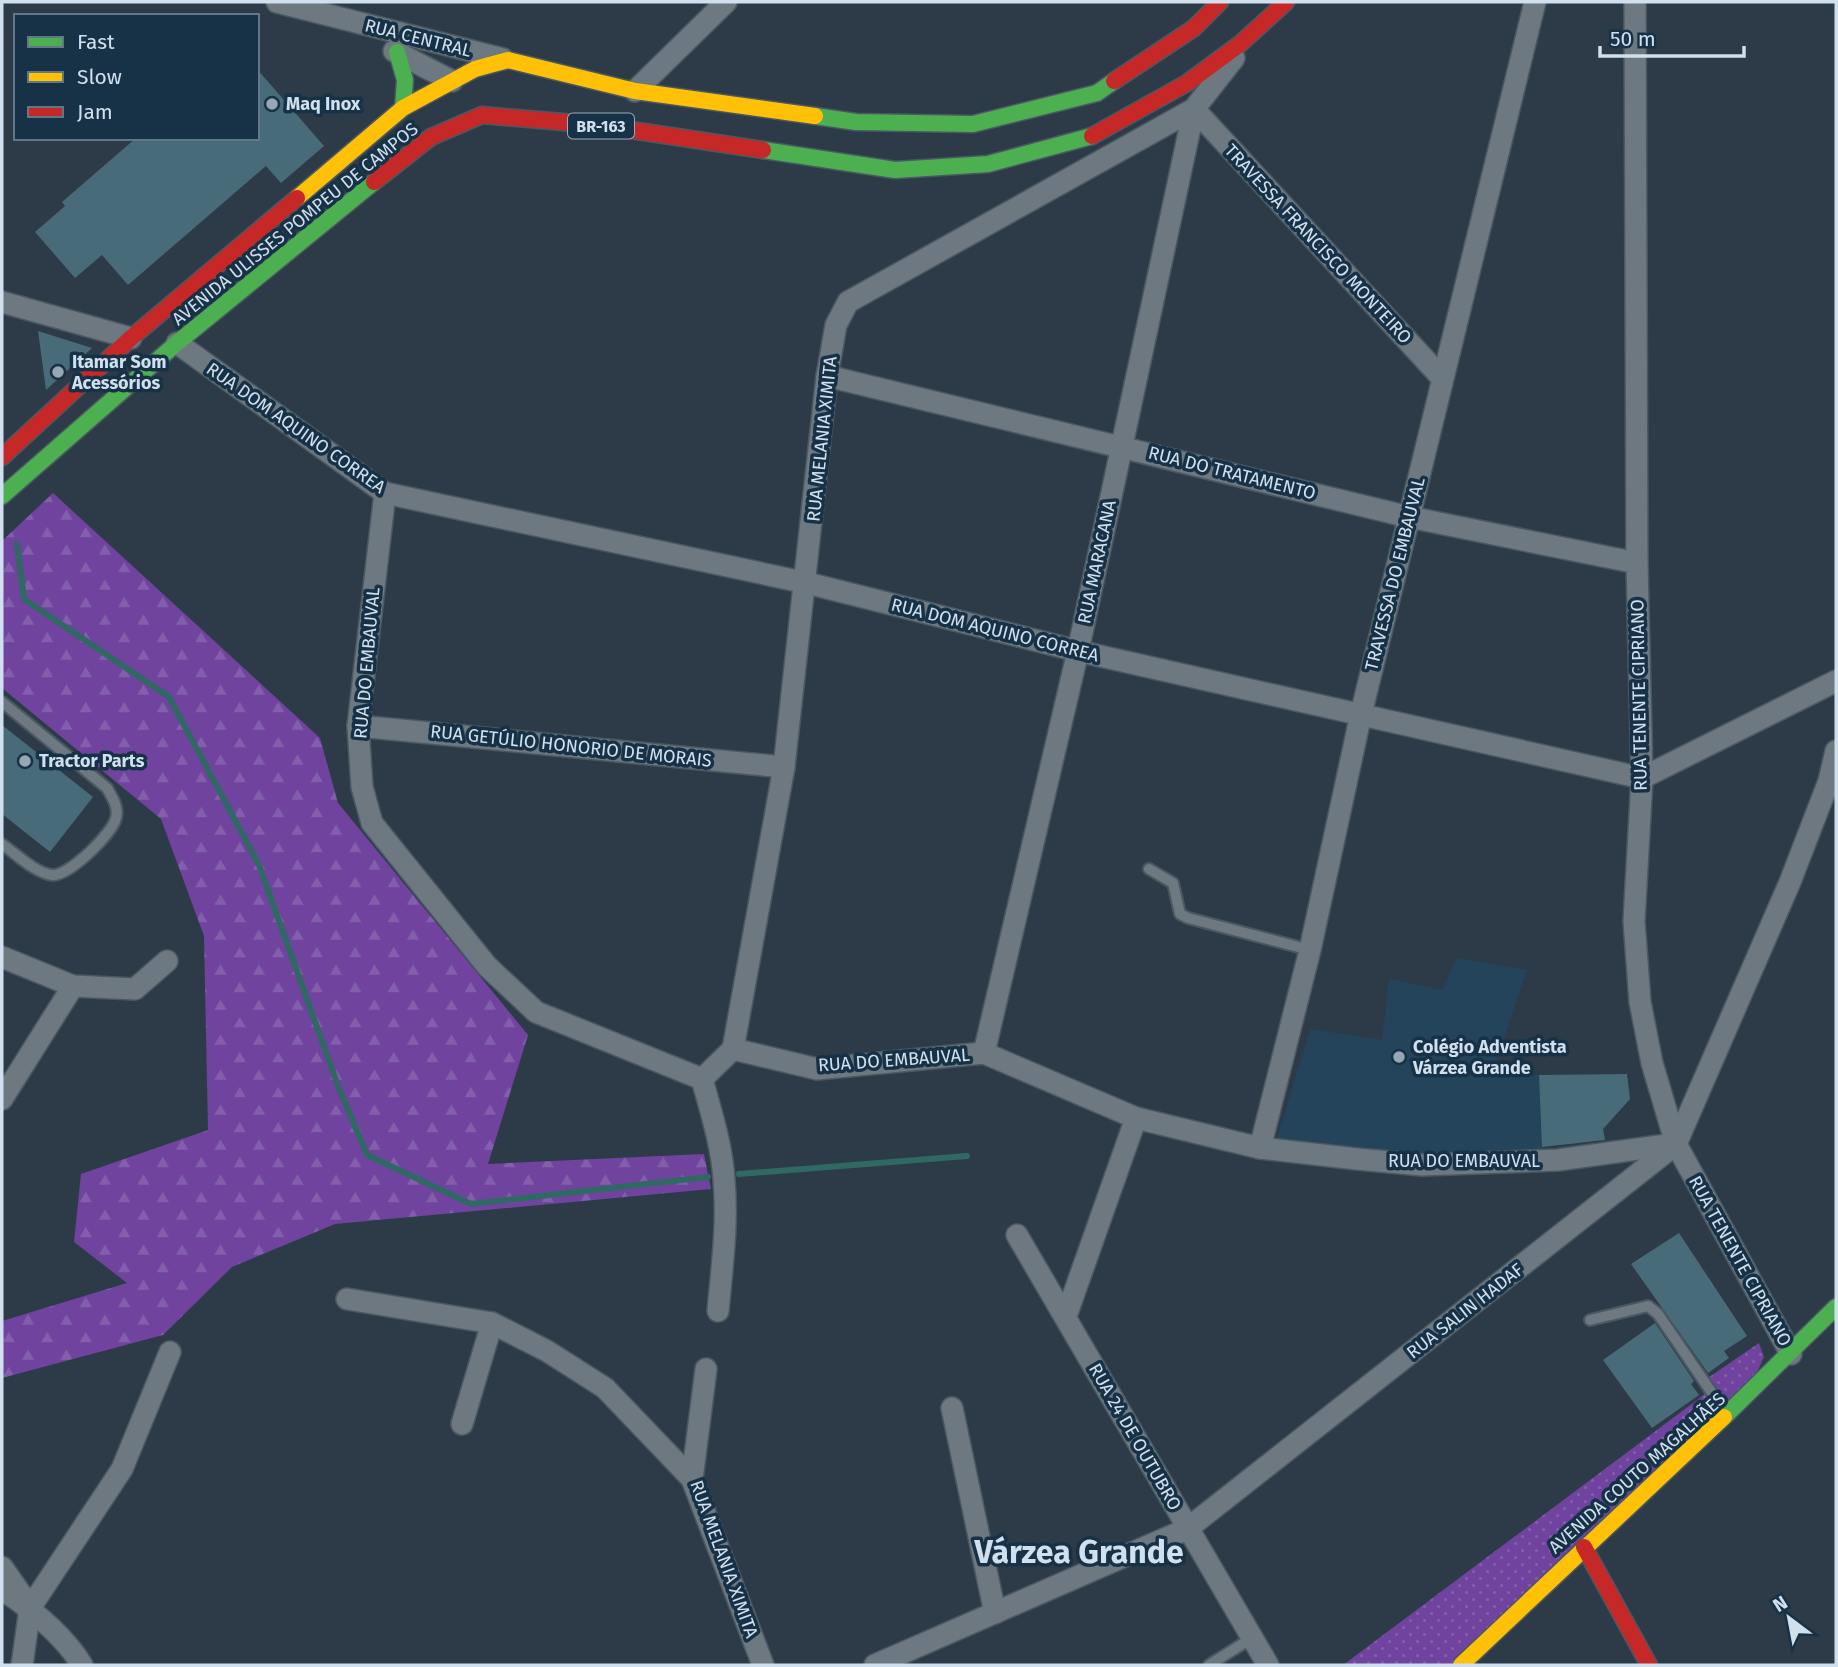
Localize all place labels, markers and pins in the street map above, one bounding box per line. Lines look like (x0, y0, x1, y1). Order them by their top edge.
place label: Maq Inox (286, 93, 361, 115)
marker: Maq Inox (264, 96, 280, 112)
place label: Itamar Som Acessórios (71, 351, 166, 394)
marker: Itamar Som Acessórios (50, 364, 66, 380)
place label: Tractor Parts (39, 750, 145, 772)
marker: Tractor Parts (17, 753, 33, 769)
place label: Colégio Adventista Várzea Grande (1412, 1036, 1567, 1079)
marker: Colégio Adventista Várzea Grande (1391, 1049, 1407, 1065)

